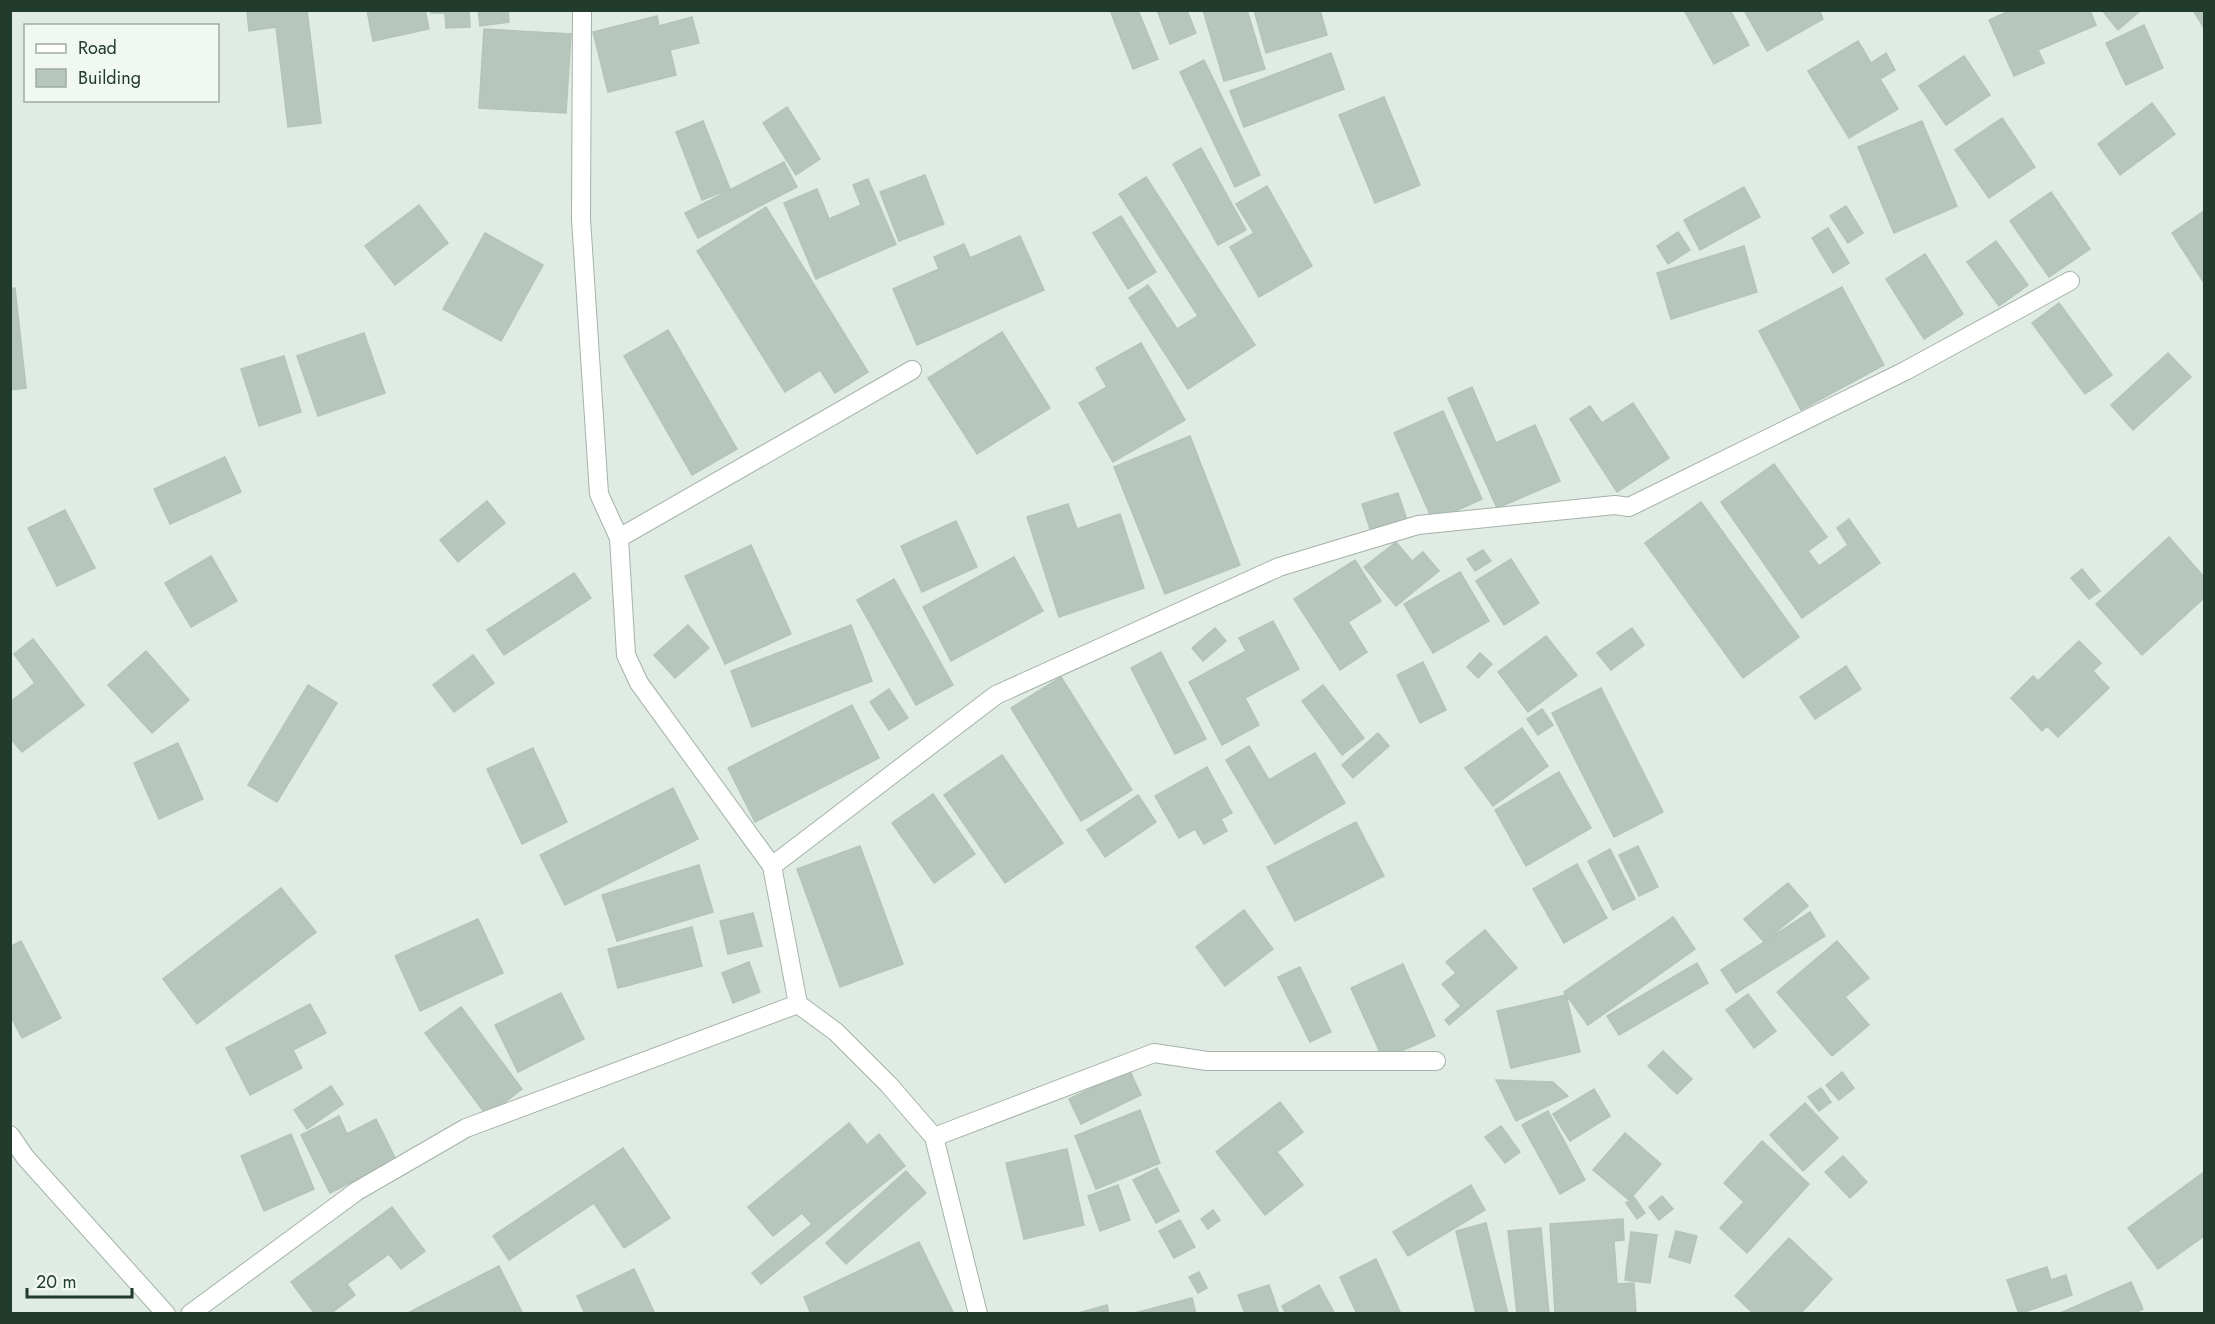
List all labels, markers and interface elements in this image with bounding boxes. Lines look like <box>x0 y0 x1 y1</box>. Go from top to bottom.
legend <box>24 24 219 102</box>
text: Road <box>78 35 117 61</box>
text: Building <box>78 65 141 91</box>
scale bar <box>27 1261 132 1299</box>
text: 20 m <box>36 1269 76 1295</box>

